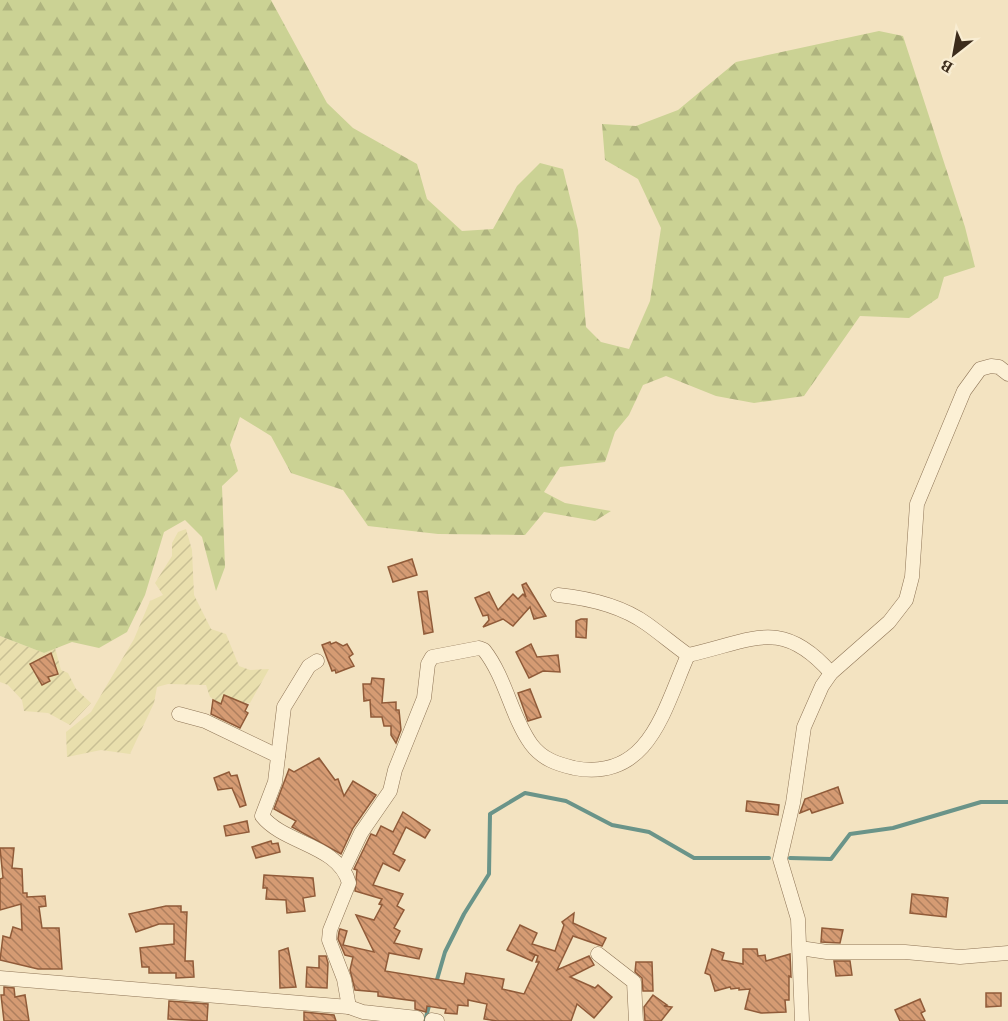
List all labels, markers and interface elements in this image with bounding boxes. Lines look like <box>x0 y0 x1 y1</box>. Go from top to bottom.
north arrow <box>924 24 984 84</box>
text: B <box>937 56 955 76</box>

